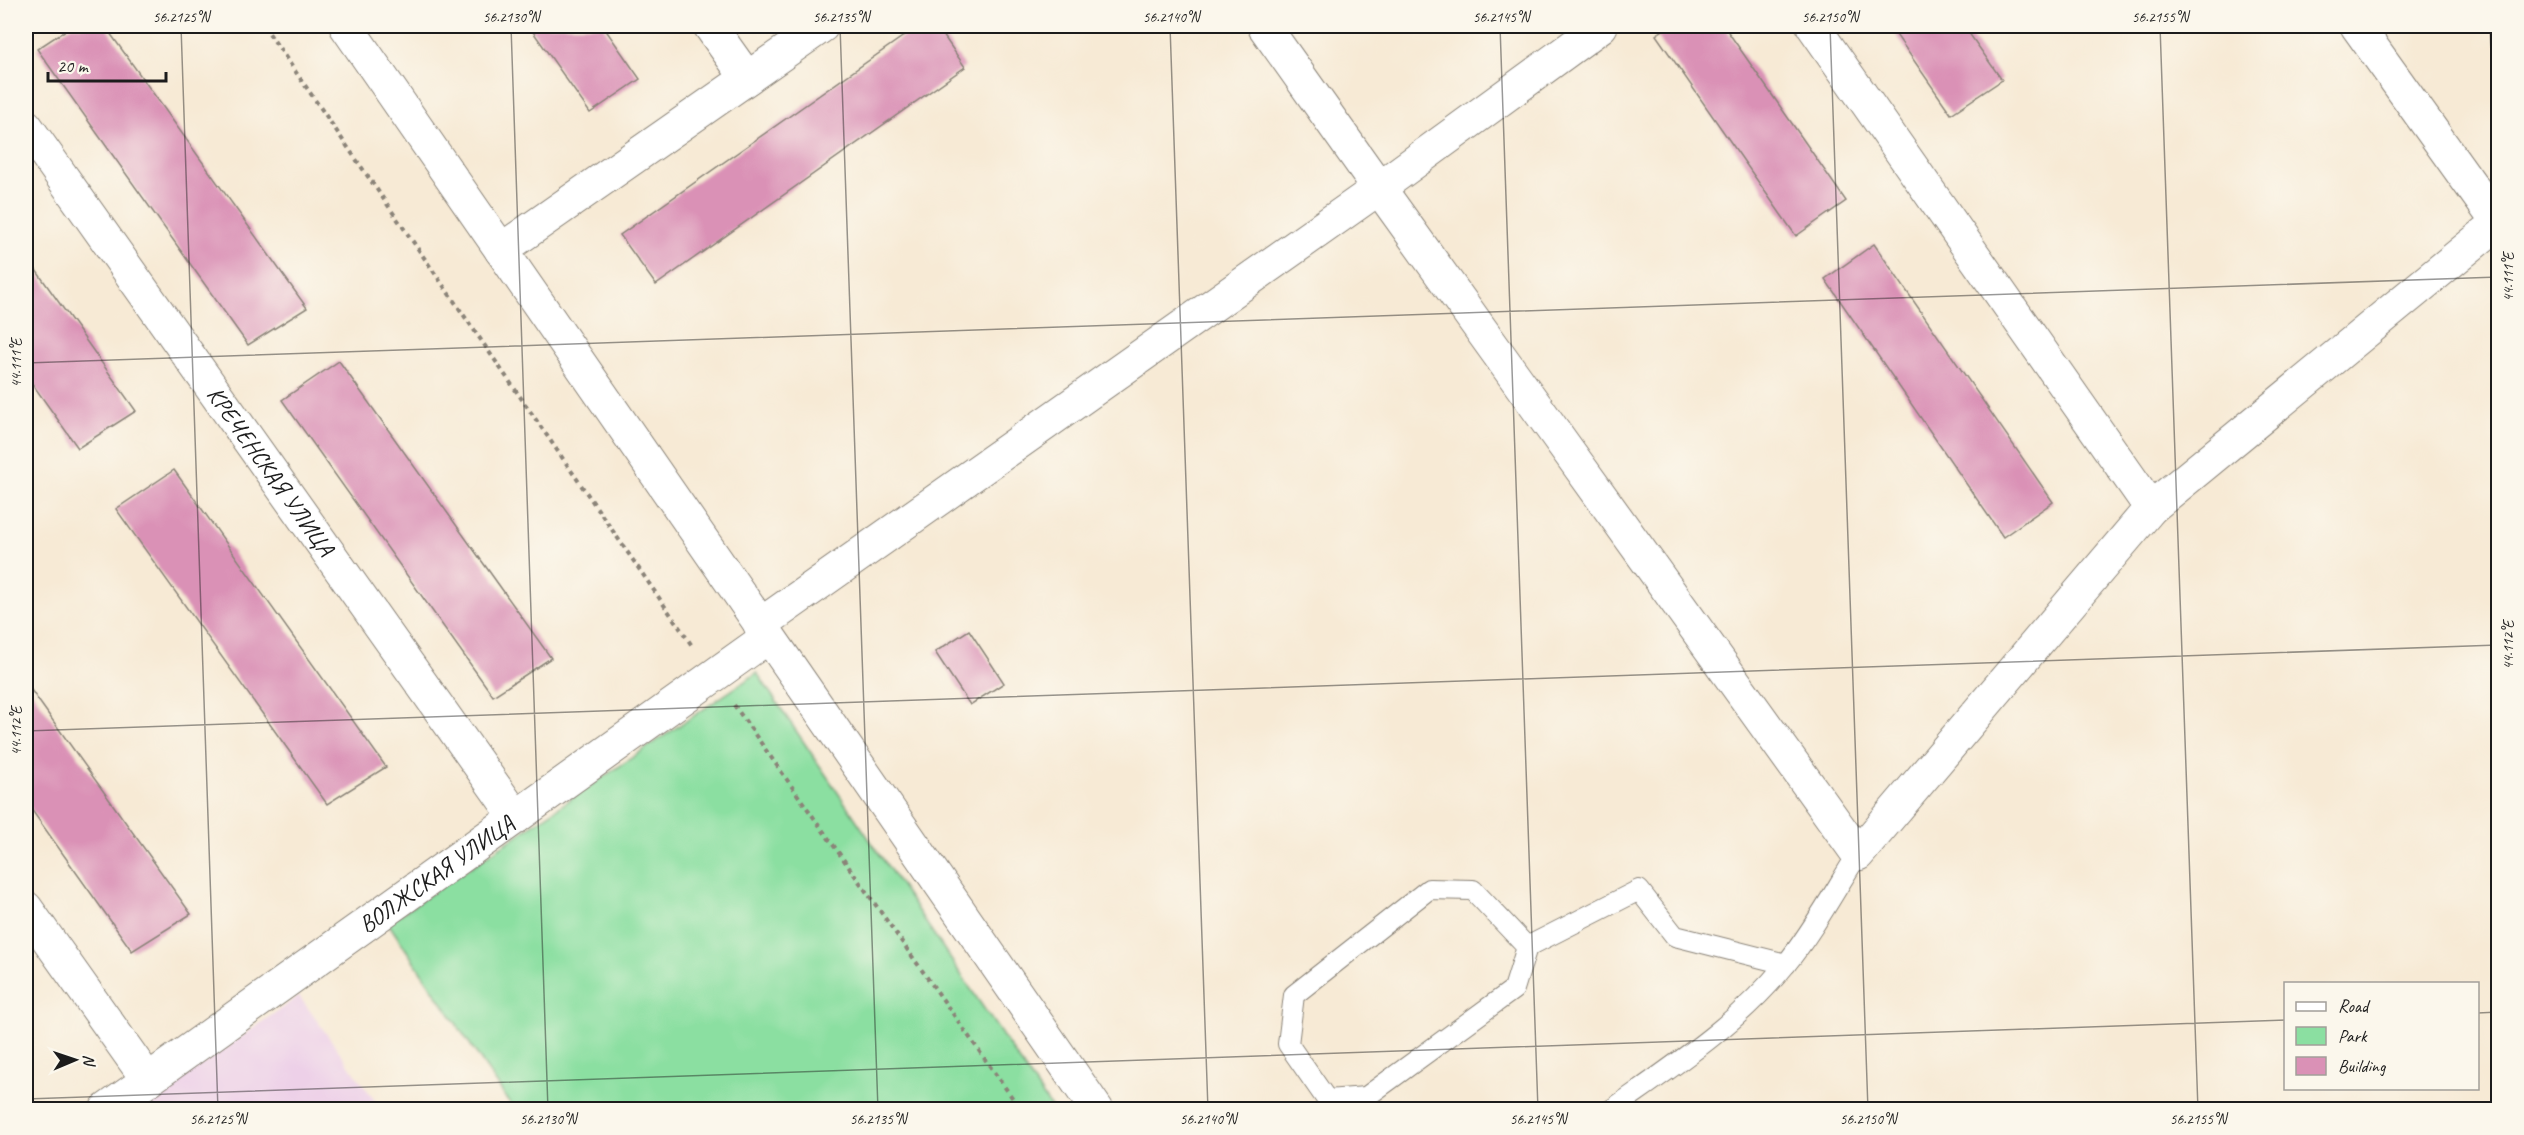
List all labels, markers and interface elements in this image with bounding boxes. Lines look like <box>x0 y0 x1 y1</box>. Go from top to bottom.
text: 56.2125°N <box>153 8 212 27</box>
text: 56.2130°N <box>483 8 542 27</box>
text: 56.2135°N <box>813 8 872 27</box>
text: 56.2140°N <box>1143 8 1202 27</box>
text: 56.2145°N <box>1473 8 1532 27</box>
text: 56.2150°N <box>1802 8 1861 27</box>
text: 56.2155°N <box>2132 8 2191 27</box>
scale bar <box>48 45 166 83</box>
text: 20 m <box>57 55 90 77</box>
text: 44.111°E <box>2499 250 2518 301</box>
text: 44.111°E <box>7 336 26 387</box>
street label: КРЕЧЕНСКАЯ УЛИЦА <box>200 381 341 562</box>
text: 44.112°E <box>2499 618 2518 669</box>
text: 44.112°E <box>7 704 26 755</box>
street label: ВОЛЖСКАЯ УЛИЦА <box>353 808 521 940</box>
legend <box>2284 982 2479 1090</box>
text: Road <box>2338 995 2371 1017</box>
text: Park <box>2338 1025 2368 1047</box>
north arrow <box>45 1030 105 1090</box>
text: N <box>79 1054 99 1068</box>
text: Building <box>2338 1055 2387 1077</box>
text: 56.2125°N <box>190 1110 249 1129</box>
text: 56.2130°N <box>520 1110 579 1129</box>
text: 56.2135°N <box>850 1110 909 1129</box>
text: 56.2140°N <box>1180 1110 1239 1129</box>
text: 56.2145°N <box>1510 1110 1569 1129</box>
text: 56.2150°N <box>1840 1110 1899 1129</box>
text: 56.2155°N <box>2170 1110 2229 1129</box>

